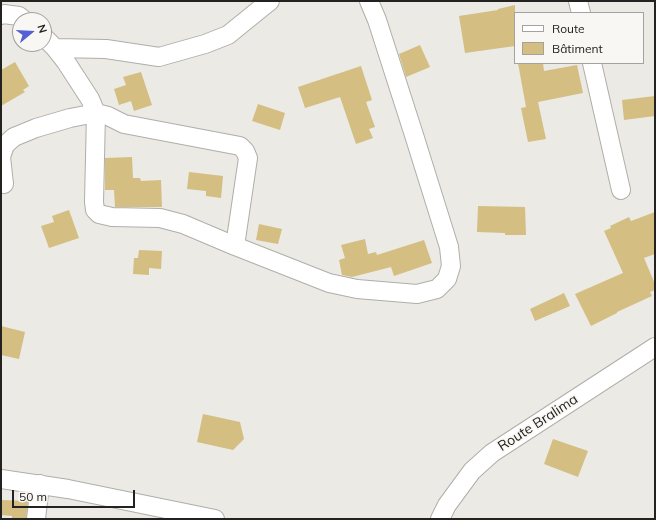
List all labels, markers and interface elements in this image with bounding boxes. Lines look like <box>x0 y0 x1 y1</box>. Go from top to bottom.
north arrow <box>12 12 52 52</box>
legend <box>514 12 644 64</box>
text: Route <box>552 21 585 36</box>
text: N <box>35 22 50 35</box>
text: Bâtiment <box>552 41 603 56</box>
street label: Route Bralima <box>495 391 581 455</box>
scale bar <box>14 482 137 508</box>
text: 50 m <box>19 489 47 504</box>

